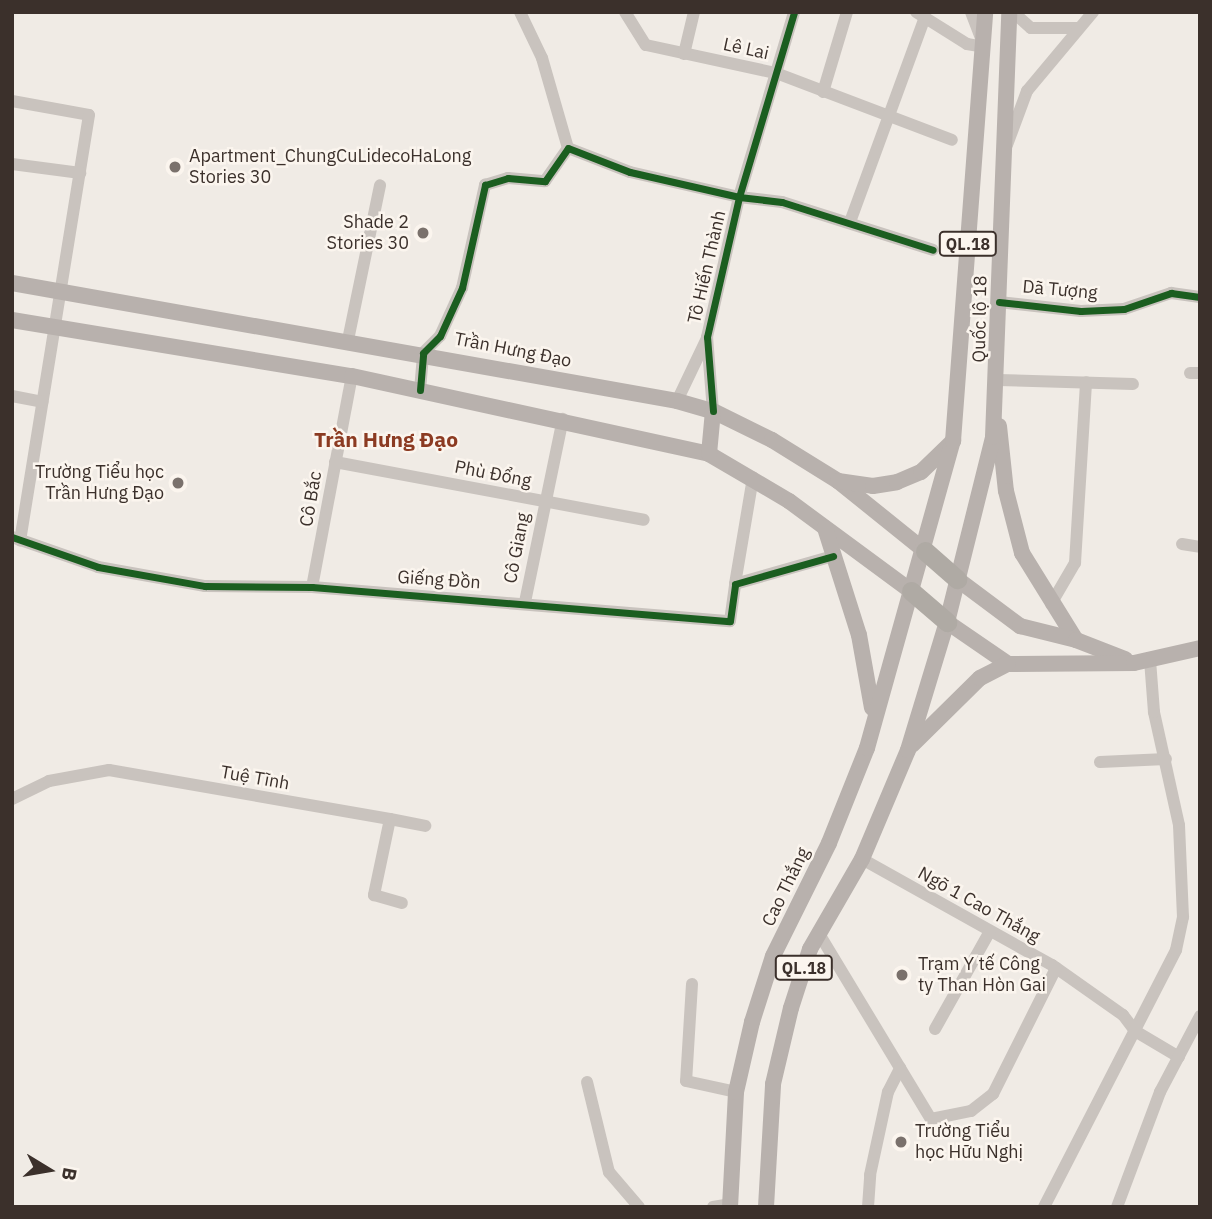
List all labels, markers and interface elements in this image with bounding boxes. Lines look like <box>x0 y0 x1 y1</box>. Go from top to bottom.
street label: Lê Lai <box>721 34 771 64</box>
place label: Apartment_ChungCuLidecoHaLong Stories 30 <box>189 146 471 188</box>
marker: Apartment_ChungCuLidecoHaLong Stories 30 <box>167 159 183 175</box>
street label: Tô Hiến Thành <box>683 208 731 326</box>
place label: Shade 2 Stories 30 <box>327 212 409 255</box>
marker: Shade 2 Stories 30 <box>415 225 431 241</box>
road number: QL.18 <box>938 232 998 256</box>
street label: Quốc lộ 18 <box>968 275 992 363</box>
street label: Dã Tượng <box>1022 276 1098 304</box>
street label: Trần Hưng Đạo <box>453 328 573 372</box>
district label: Trần Hưng Đạo <box>314 426 458 452</box>
street label: Phù Đổng <box>453 456 533 492</box>
place label: Trường Tiểu học Trần Hưng Đạo <box>35 462 164 504</box>
street label: Cô Bắc <box>296 470 326 528</box>
marker: Trường Tiểu học Trần Hưng Đạo <box>170 475 186 491</box>
street label: Cô Giang <box>500 511 534 585</box>
street label: Giếng Đồn <box>397 566 481 594</box>
street label: Tuệ Tĩnh <box>219 761 291 795</box>
street label: Cao Thắng <box>758 844 814 930</box>
street label: Ngõ 1 Cao Thắng <box>914 862 1044 948</box>
place label: Trạm Y tế Công ty Than Hòn Gai <box>918 954 1046 996</box>
road number: QL.18 <box>774 956 834 980</box>
marker: Trạm Y tế Công ty Than Hòn Gai <box>892 965 912 985</box>
place label: Trường Tiểu học Hữu Nghị <box>915 1121 1023 1164</box>
marker: Trường Tiểu học Hữu Nghị <box>893 1134 909 1150</box>
north arrow <box>14 1135 84 1205</box>
text: B <box>57 1165 83 1183</box>

